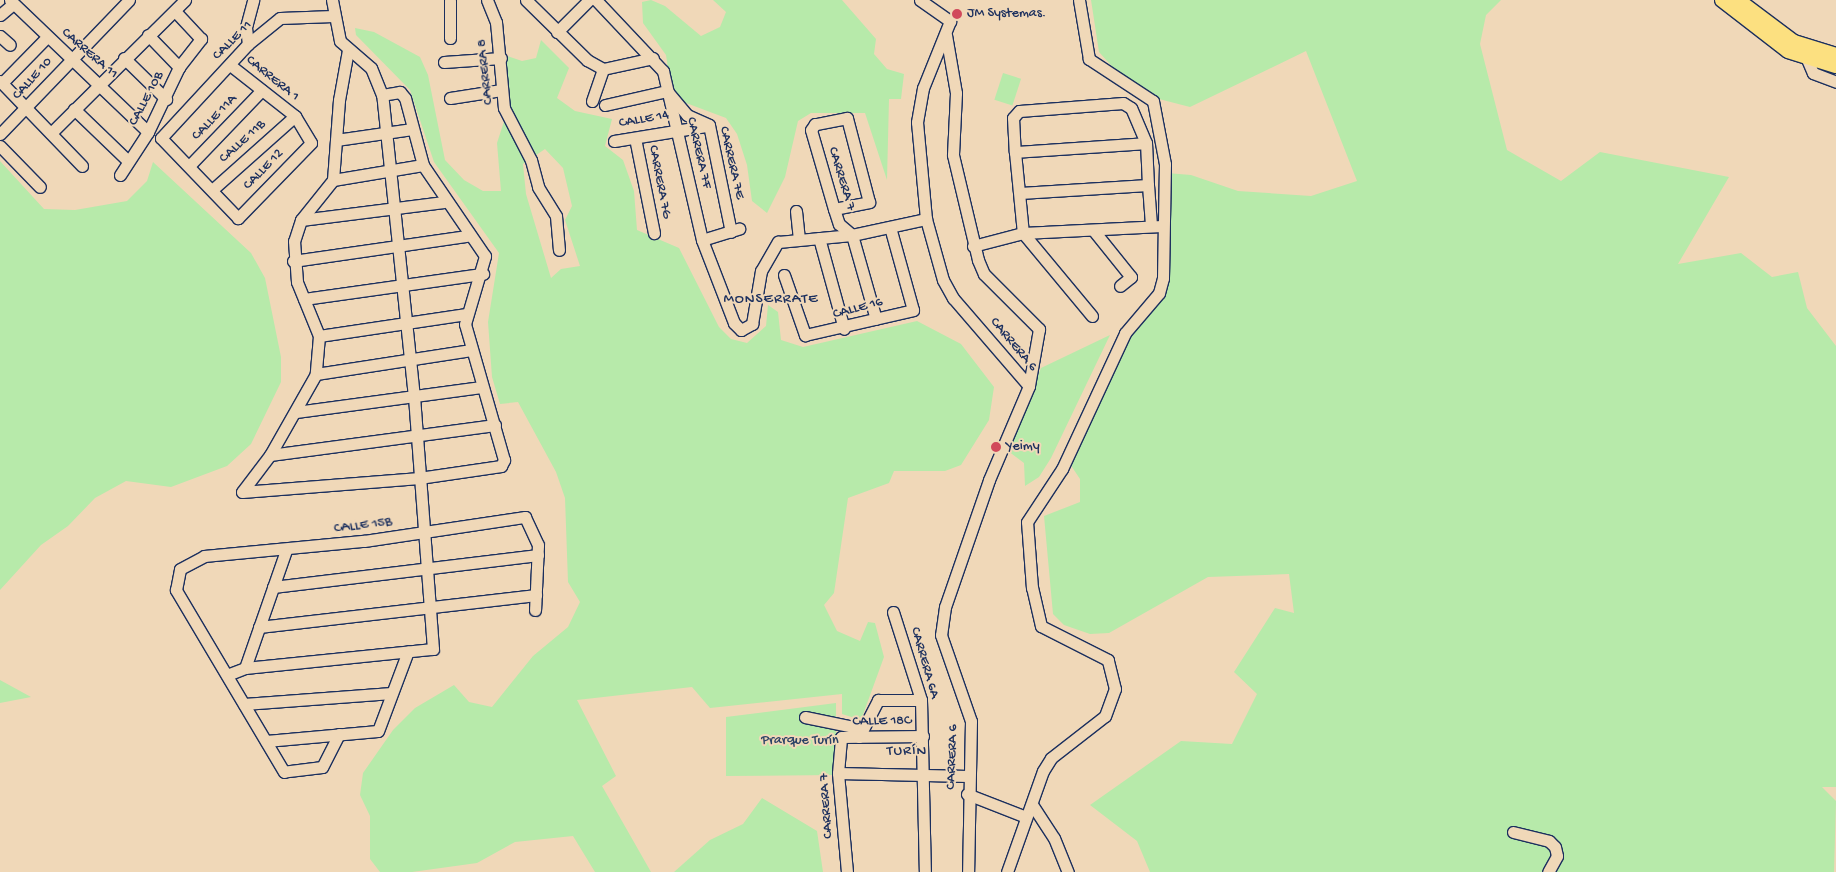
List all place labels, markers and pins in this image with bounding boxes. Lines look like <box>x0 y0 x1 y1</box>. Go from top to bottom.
place label: JM Systemas. <box>967 6 1046 22</box>
marker: JM Systemas. <box>951 8 963 20</box>
place label: Yeimy <box>1006 439 1040 455</box>
marker: Yeimy <box>990 441 1002 453</box>

